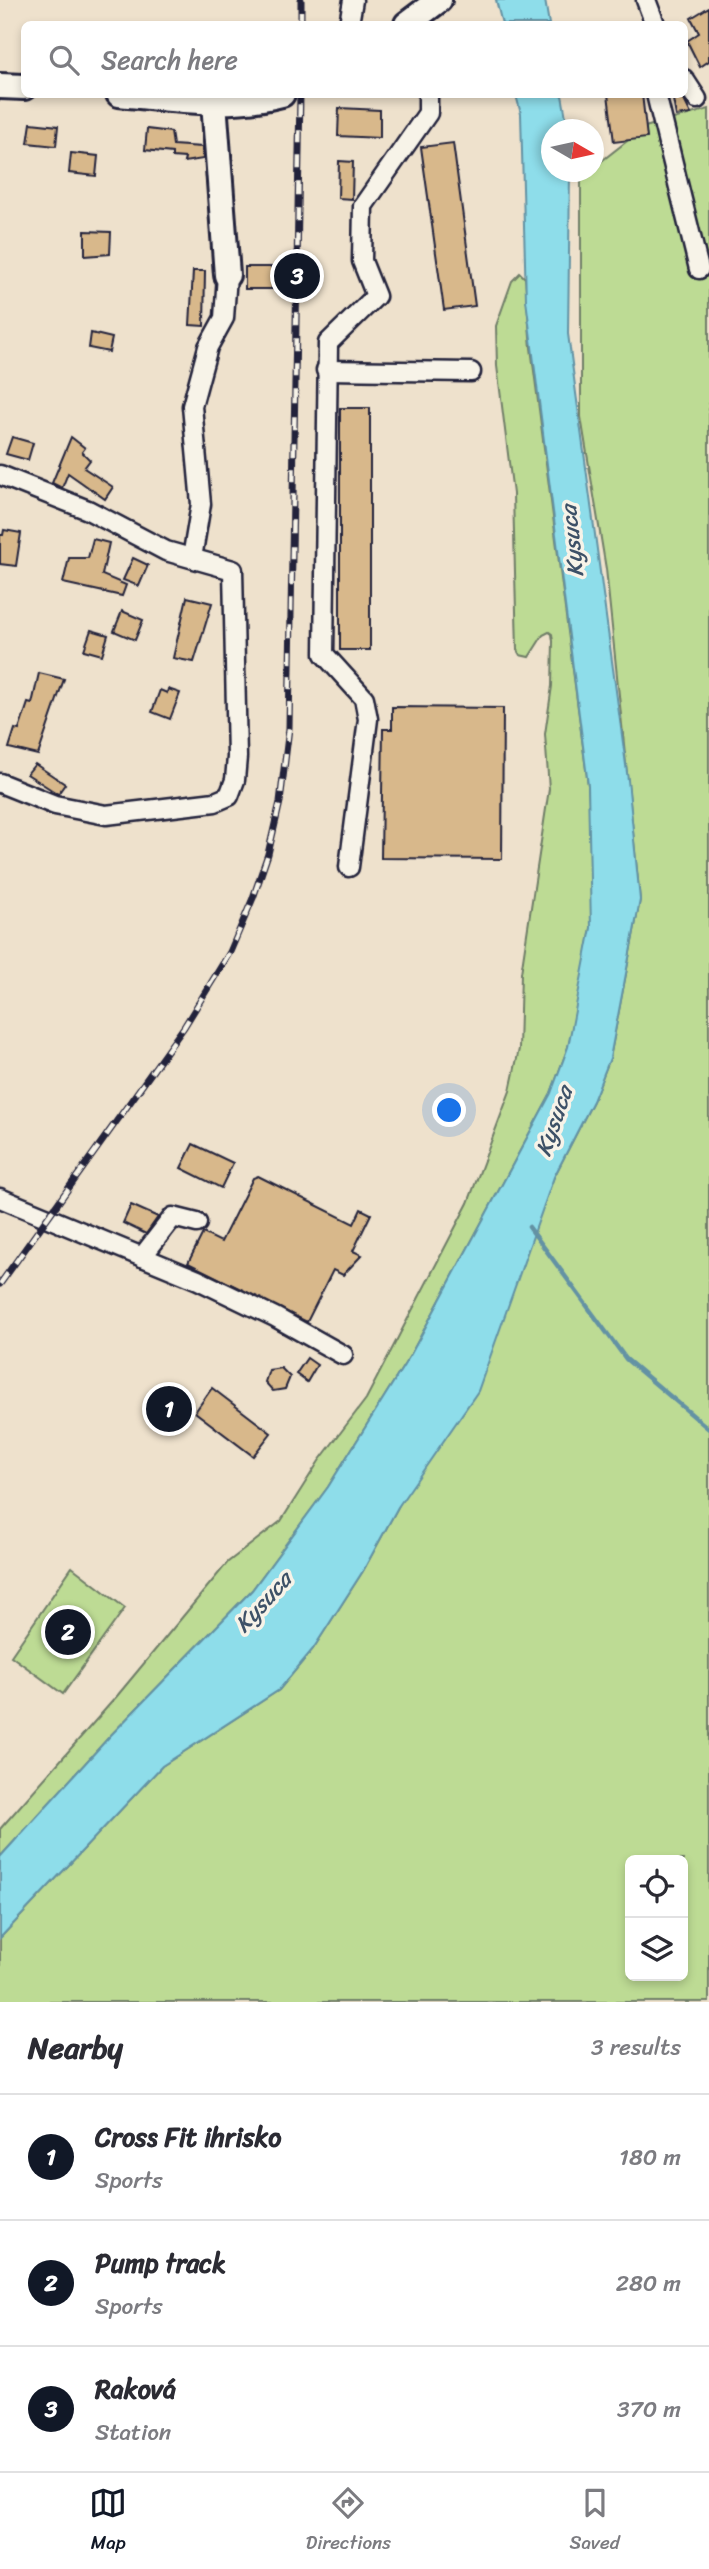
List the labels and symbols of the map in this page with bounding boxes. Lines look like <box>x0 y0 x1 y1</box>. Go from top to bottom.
north arrow <box>541 119 604 182</box>
pin: 3 <box>274 250 320 302</box>
water label: Kysuca <box>547 500 596 579</box>
water label: Kysuca <box>523 1077 586 1162</box>
your location <box>432 1093 466 1127</box>
pin: 1 <box>146 1383 192 1435</box>
water label: Kysuca <box>224 1559 305 1642</box>
pin: 2 <box>45 1606 91 1658</box>

